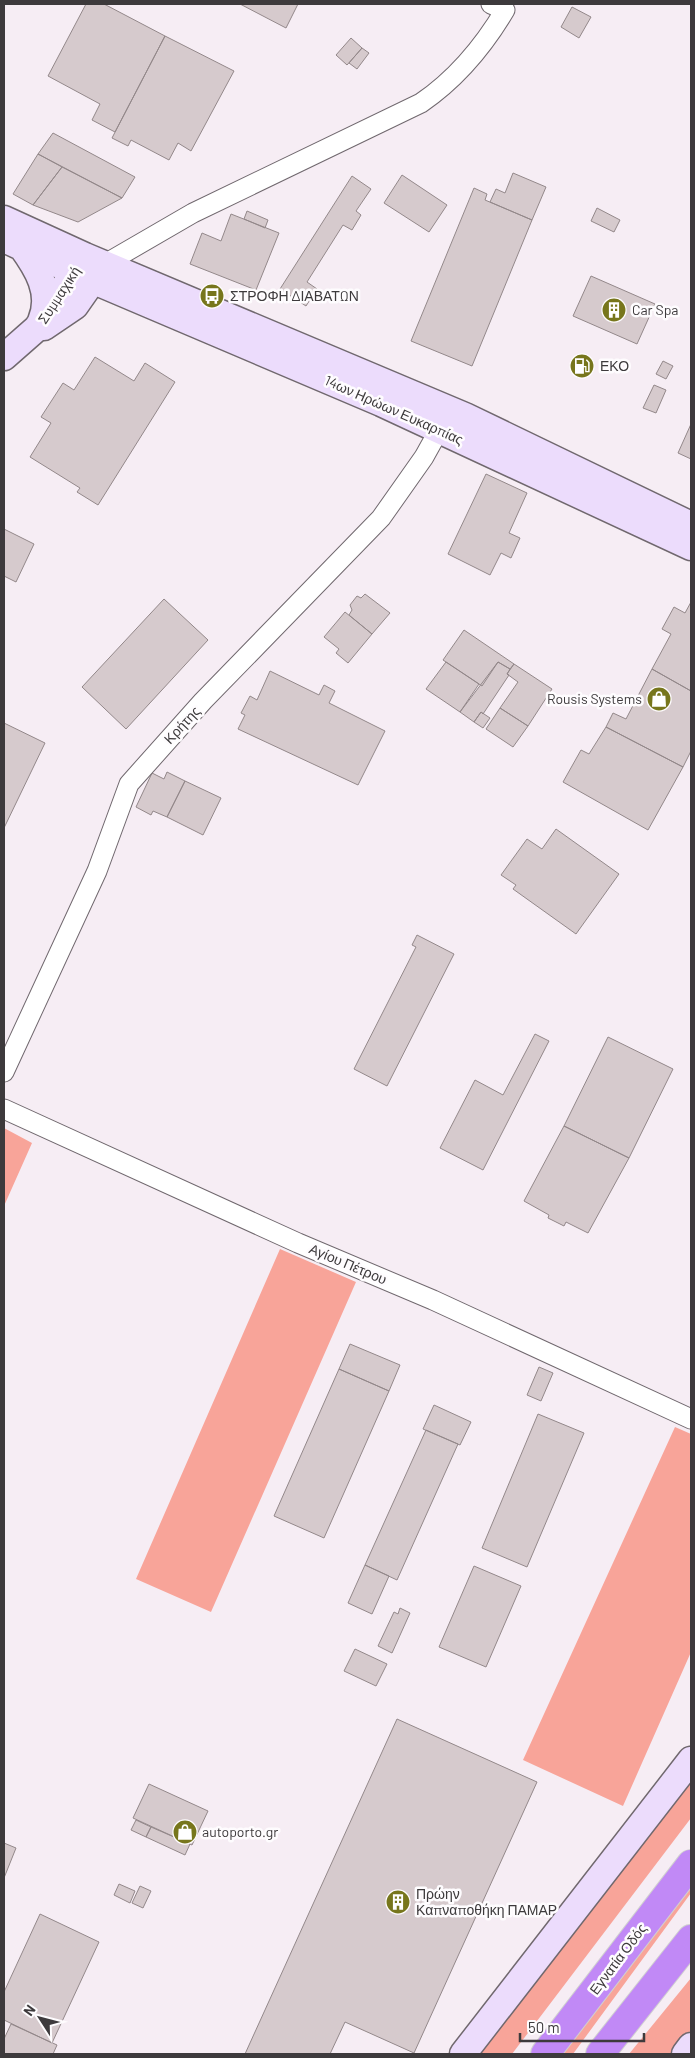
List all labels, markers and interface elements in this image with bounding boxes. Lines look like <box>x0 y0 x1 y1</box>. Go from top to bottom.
street label: Συμμαχική <box>34 263 83 327</box>
bus stop icon: ΣΤΡΟΦΗ ΔΙΑΒΑΤΩΝ <box>199 283 225 309</box>
place label: ΣΤΡΟΦΗ ΔΙΑΒΑΤΩΝ <box>230 287 359 304</box>
building icon: Car Spa <box>601 297 627 323</box>
place label: Car Spa <box>632 301 679 318</box>
fuel station icon: ΕΚΟ <box>569 353 595 379</box>
place label: ΕΚΟ <box>600 357 629 374</box>
street label: 14ων Ηρώων Ευκαρπίας <box>322 371 466 448</box>
shop icon: Rousis Systems <box>646 686 672 712</box>
place label: Rousis Systems <box>547 690 642 707</box>
street label: Κρήτης <box>160 702 203 747</box>
street label: Αγίου Πέτρου <box>307 1240 390 1288</box>
shop icon: autoporto.gr <box>172 1819 198 1845</box>
place label: autoporto.gr <box>202 1823 278 1840</box>
place label: Πρώην Καπναποθήκη ΠΑΜΑΡ <box>416 1885 557 1918</box>
building icon: Πρώην Καπναποθήκη ΠΑΜΑΡ <box>385 1889 411 1915</box>
street label: Εγνατία Οδός <box>585 1920 650 1997</box>
north arrow <box>15 1993 65 2043</box>
text: N <box>19 2001 39 2019</box>
scale bar <box>520 2010 644 2042</box>
text: 50 m <box>528 2018 560 2036</box>

